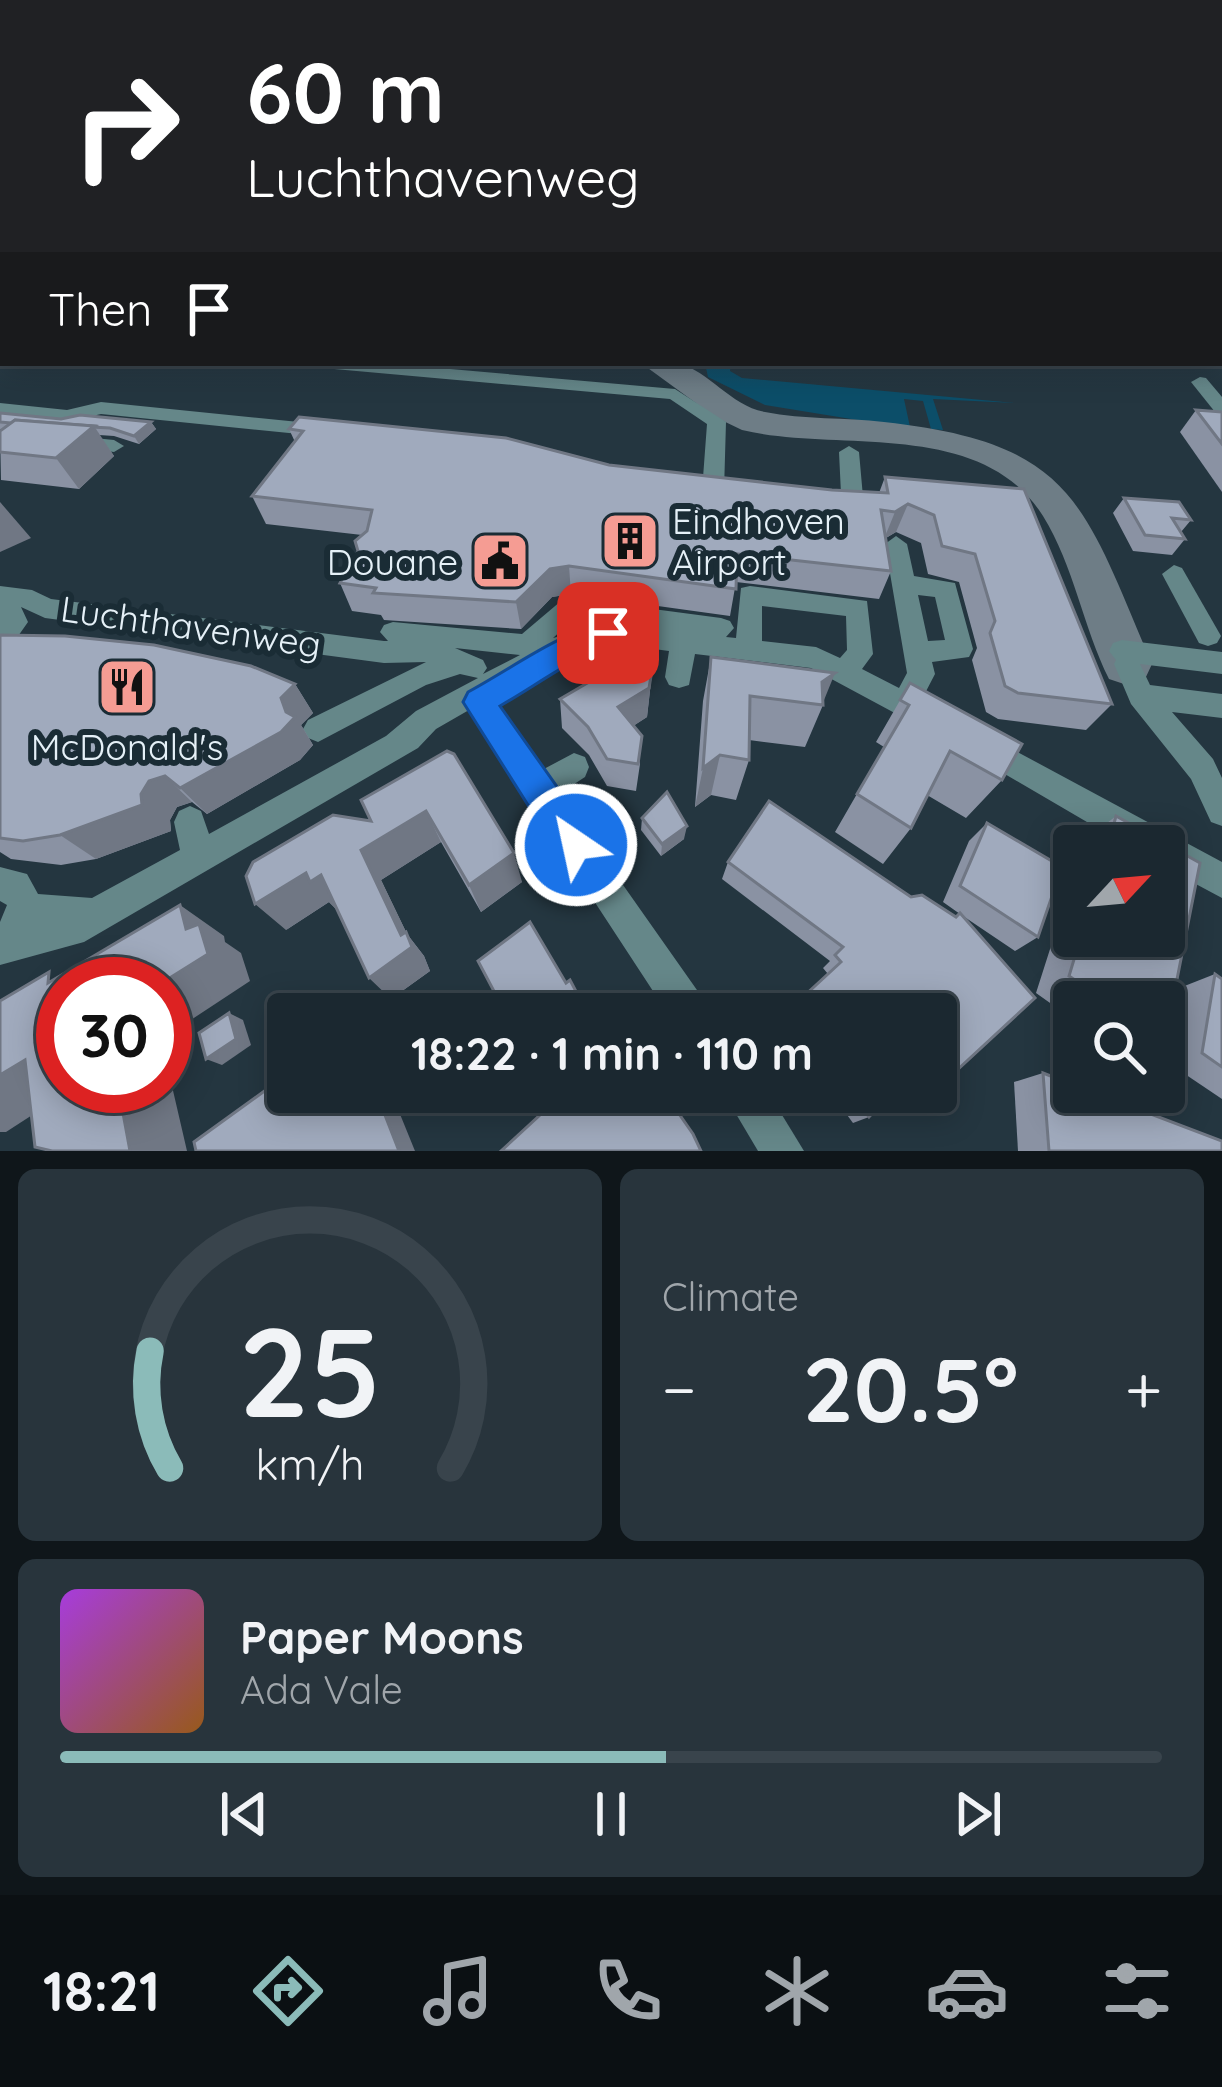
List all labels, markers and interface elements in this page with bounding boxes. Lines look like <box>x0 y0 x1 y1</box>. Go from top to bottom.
text: 60 m <box>246 39 445 144</box>
icon: right <box>48 48 204 204</box>
text: Luchthavenweg <box>246 143 640 211</box>
icon: arrive <box>176 276 242 342</box>
text: Then <box>48 281 152 337</box>
place label: Eindhoven Airport <box>672 498 845 584</box>
building icon: Eindhoven Airport <box>599 510 661 572</box>
public building icon: Douane <box>469 530 531 592</box>
place label: Douane <box>327 539 458 584</box>
pin <box>557 582 659 684</box>
street label: Luchthavenweg <box>58 585 324 667</box>
icon: arrive <box>575 600 641 666</box>
restaurant icon: McDonald's <box>96 656 158 718</box>
place label: McDonald's <box>31 724 223 769</box>
position arrow <box>513 782 639 908</box>
north arrow <box>1053 825 1185 957</box>
map controls <box>1053 825 1185 1113</box>
speed limit sign: 30 <box>36 957 192 1113</box>
button: search <box>1053 981 1185 1113</box>
text: 18:22 · 1 min · 110 m <box>411 1025 813 1081</box>
text: Climate <box>662 1272 799 1321</box>
text: 25 <box>239 1292 381 1448</box>
text: 20.5° <box>803 1332 1019 1445</box>
text: − <box>662 1347 696 1430</box>
text: + <box>1125 1347 1162 1430</box>
text: km/h <box>256 1437 364 1491</box>
text: Paper Moons <box>240 1609 524 1665</box>
text: Ada Vale <box>240 1665 403 1714</box>
icon: previous <box>211 1781 277 1847</box>
icon: pause <box>578 1781 644 1847</box>
icon: next <box>945 1781 1011 1847</box>
icon: directions <box>246 1949 330 2033</box>
icon: music <box>416 1949 500 2033</box>
icon: phone <box>586 1949 670 2033</box>
icon: climate <box>755 1949 839 2033</box>
icon: car <box>925 1949 1009 2033</box>
icon: filters <box>1095 1949 1179 2033</box>
text: 18:21 <box>43 1957 160 2025</box>

